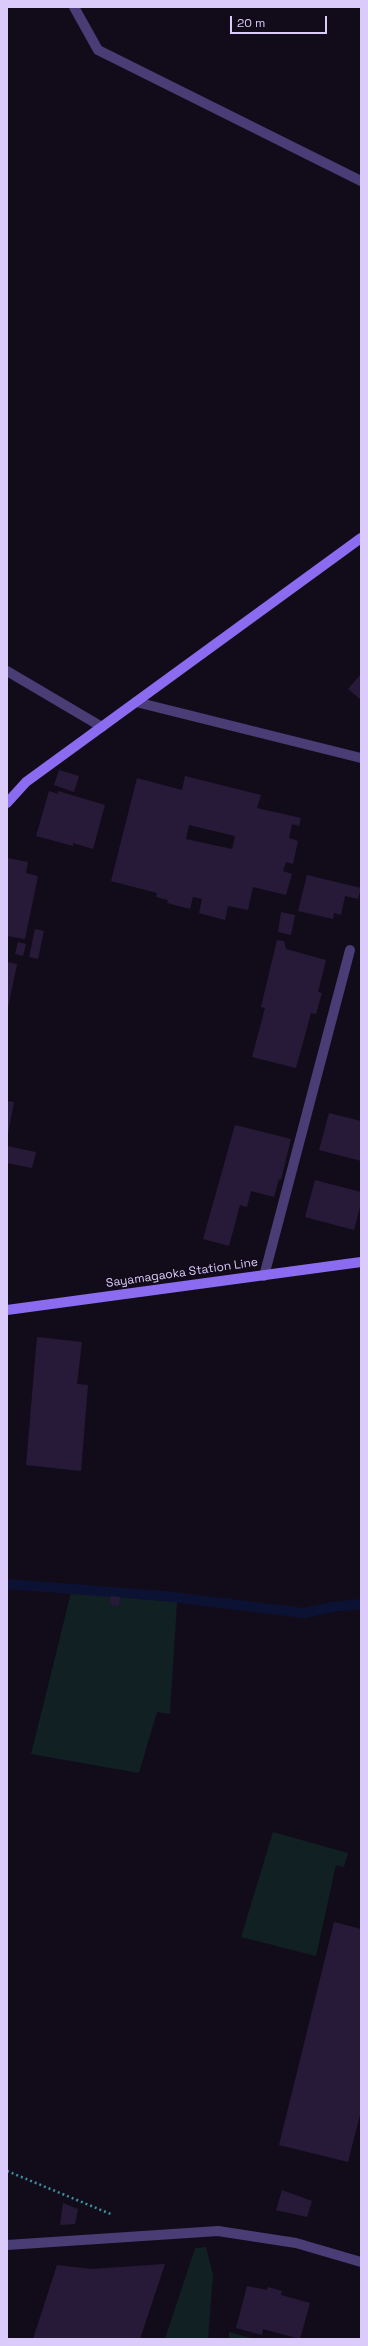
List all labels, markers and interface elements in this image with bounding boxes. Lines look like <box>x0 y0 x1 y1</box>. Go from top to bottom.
scale bar <box>232 8 329 34</box>
text: 20 m <box>237 15 265 31</box>
street label: Sayamagaoka Station Line <box>105 1255 259 1291</box>

